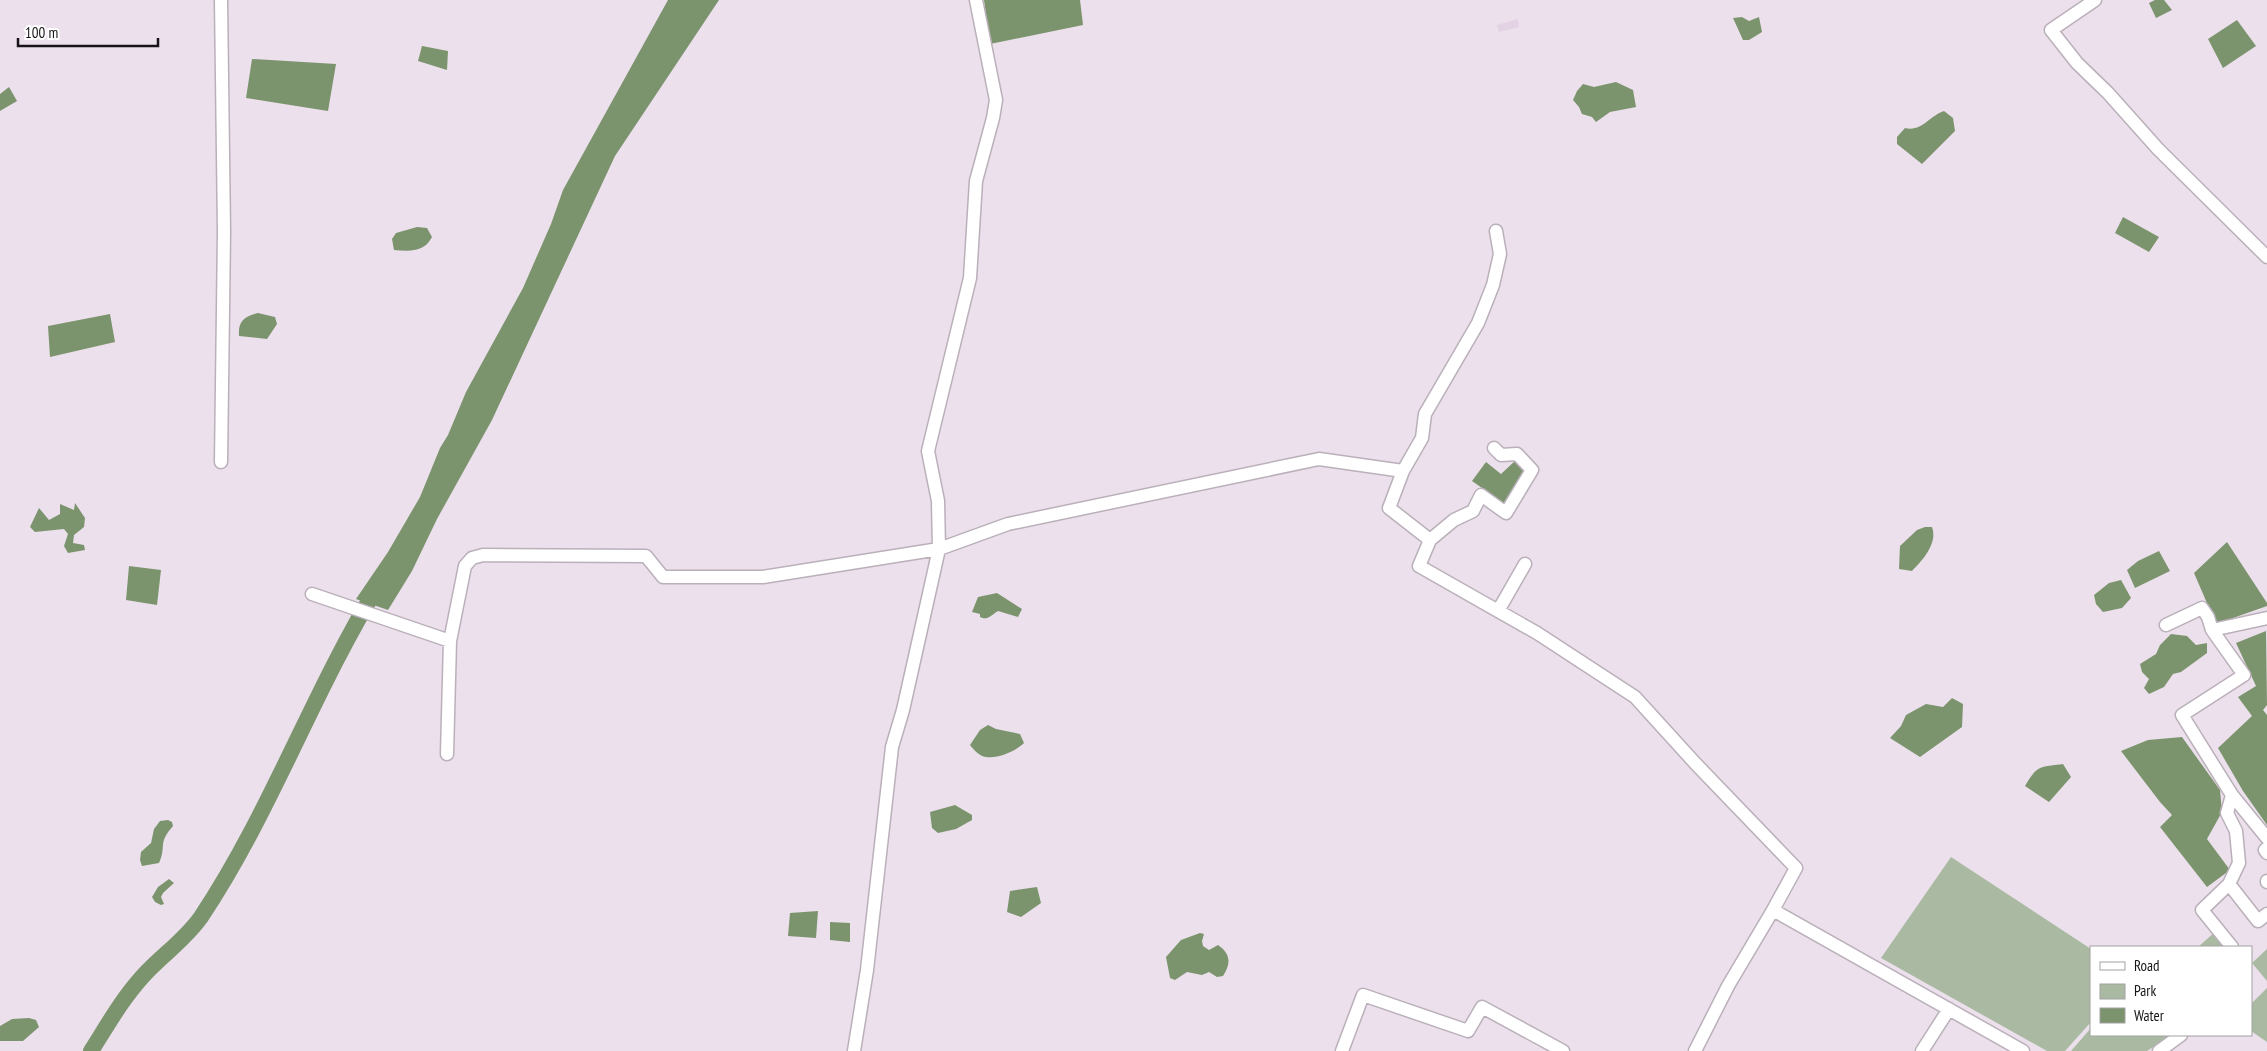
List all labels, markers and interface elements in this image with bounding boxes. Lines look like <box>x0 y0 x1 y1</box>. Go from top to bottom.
scale bar <box>18 15 158 47</box>
text: 100 m <box>25 23 58 42</box>
legend <box>2090 946 2252 1036</box>
text: Road <box>2134 956 2160 975</box>
text: Park <box>2134 981 2156 1000</box>
text: Water <box>2134 1006 2165 1025</box>

